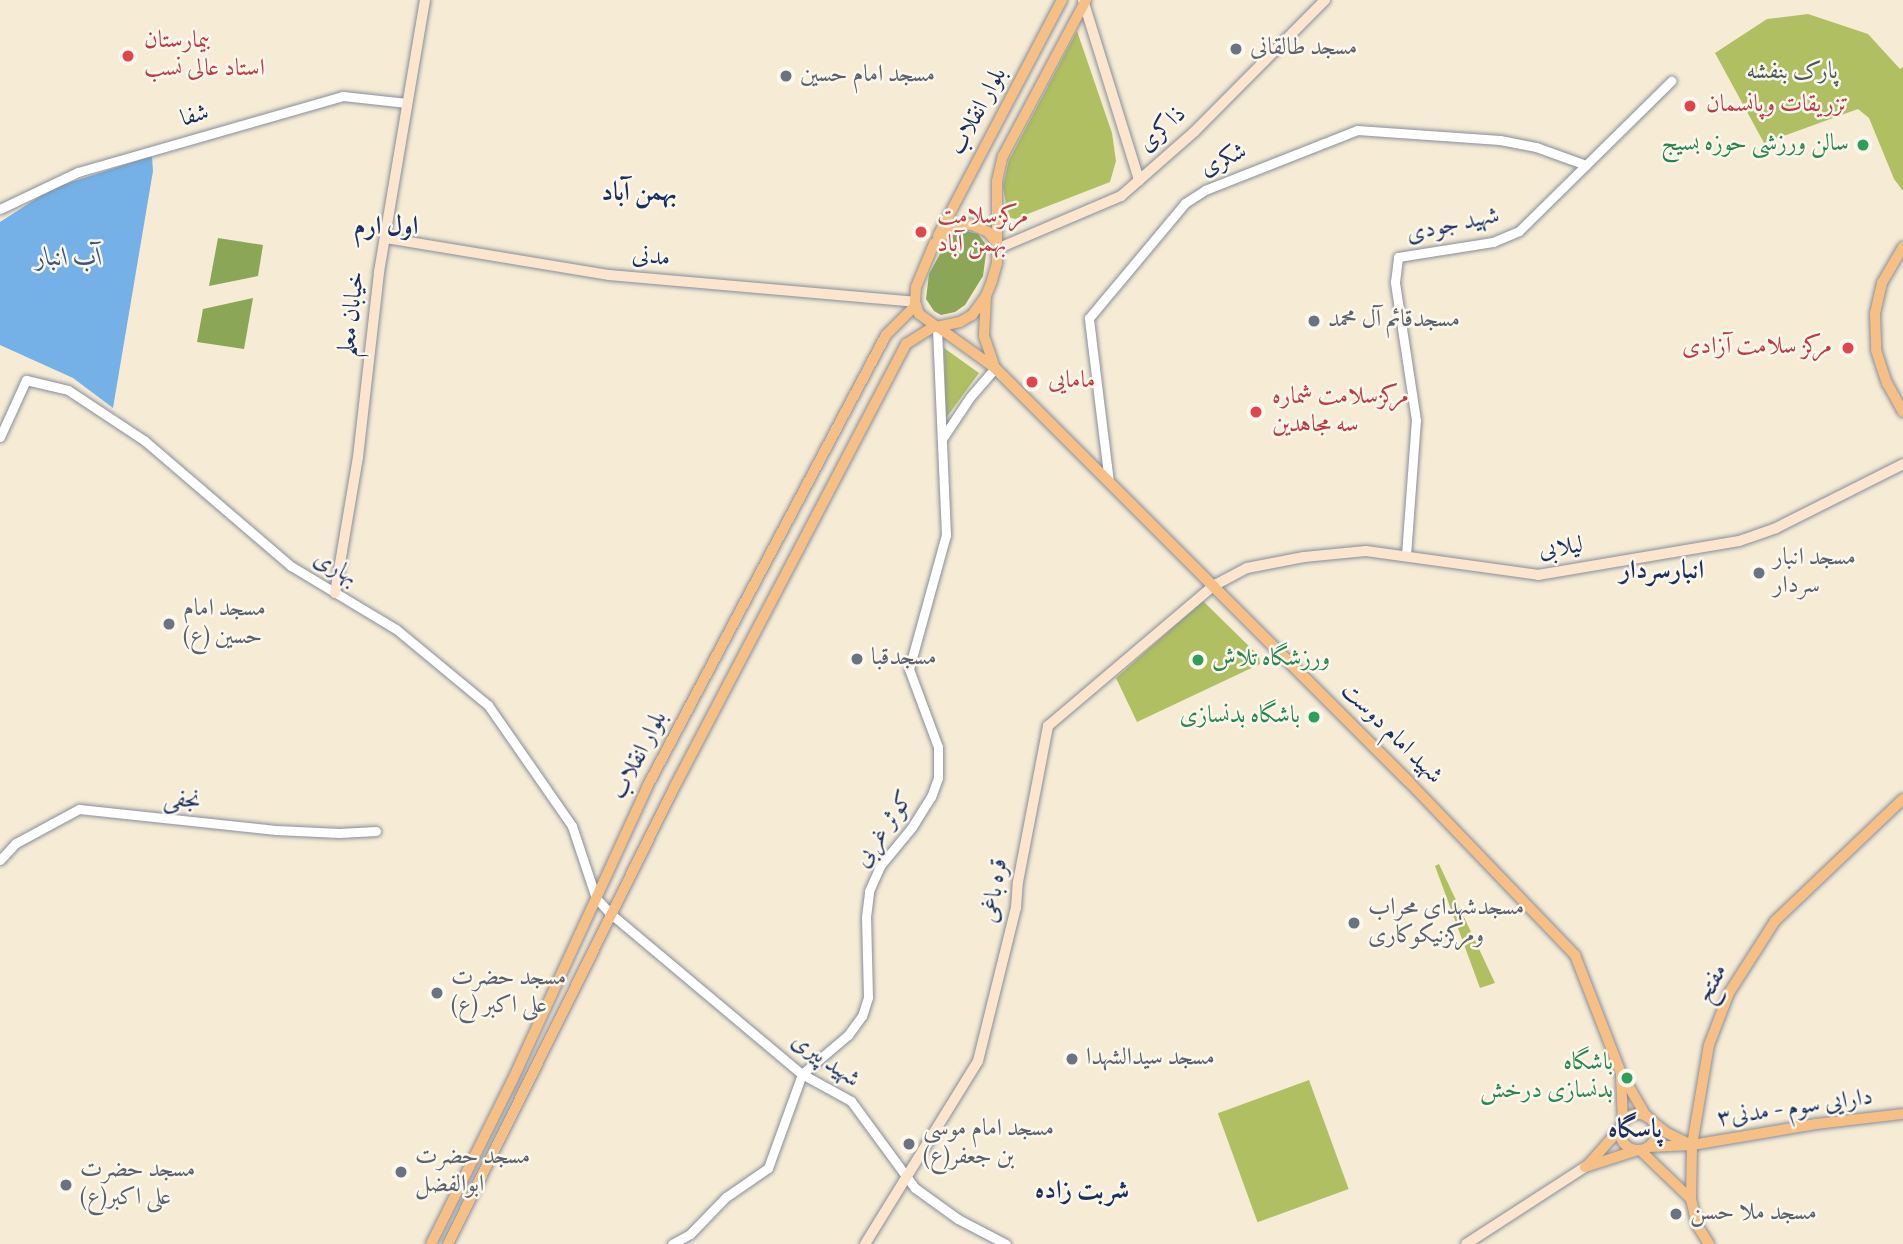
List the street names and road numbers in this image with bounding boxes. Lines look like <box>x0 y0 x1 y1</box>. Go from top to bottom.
street label: بلوار انقلاب <box>944 63 1014 161</box>
street label: شفا <box>177 99 213 135</box>
street label: ذاکری <box>1133 101 1193 159</box>
street label: شکری <box>1196 138 1252 184</box>
street label: شهید جودی <box>1404 202 1502 250</box>
street label: مدنی <box>630 242 672 274</box>
street label: خیابان معلم <box>334 270 372 358</box>
street label: لیلابی <box>1537 532 1585 566</box>
street label: بهاری <box>308 545 362 593</box>
street label: شهید امام دوست <box>1334 677 1448 791</box>
street label: بلوار انقلاب <box>605 707 675 805</box>
street label: نجفی <box>162 785 202 817</box>
street label: کوثر غربی <box>849 786 921 874</box>
street label: قره باغی <box>977 857 1015 925</box>
street label: مفتح <box>1691 960 1735 1008</box>
street label: شهید پیری <box>785 1027 865 1095</box>
street label: دارایی سوم - مدنی۳ <box>1715 1084 1875 1134</box>

